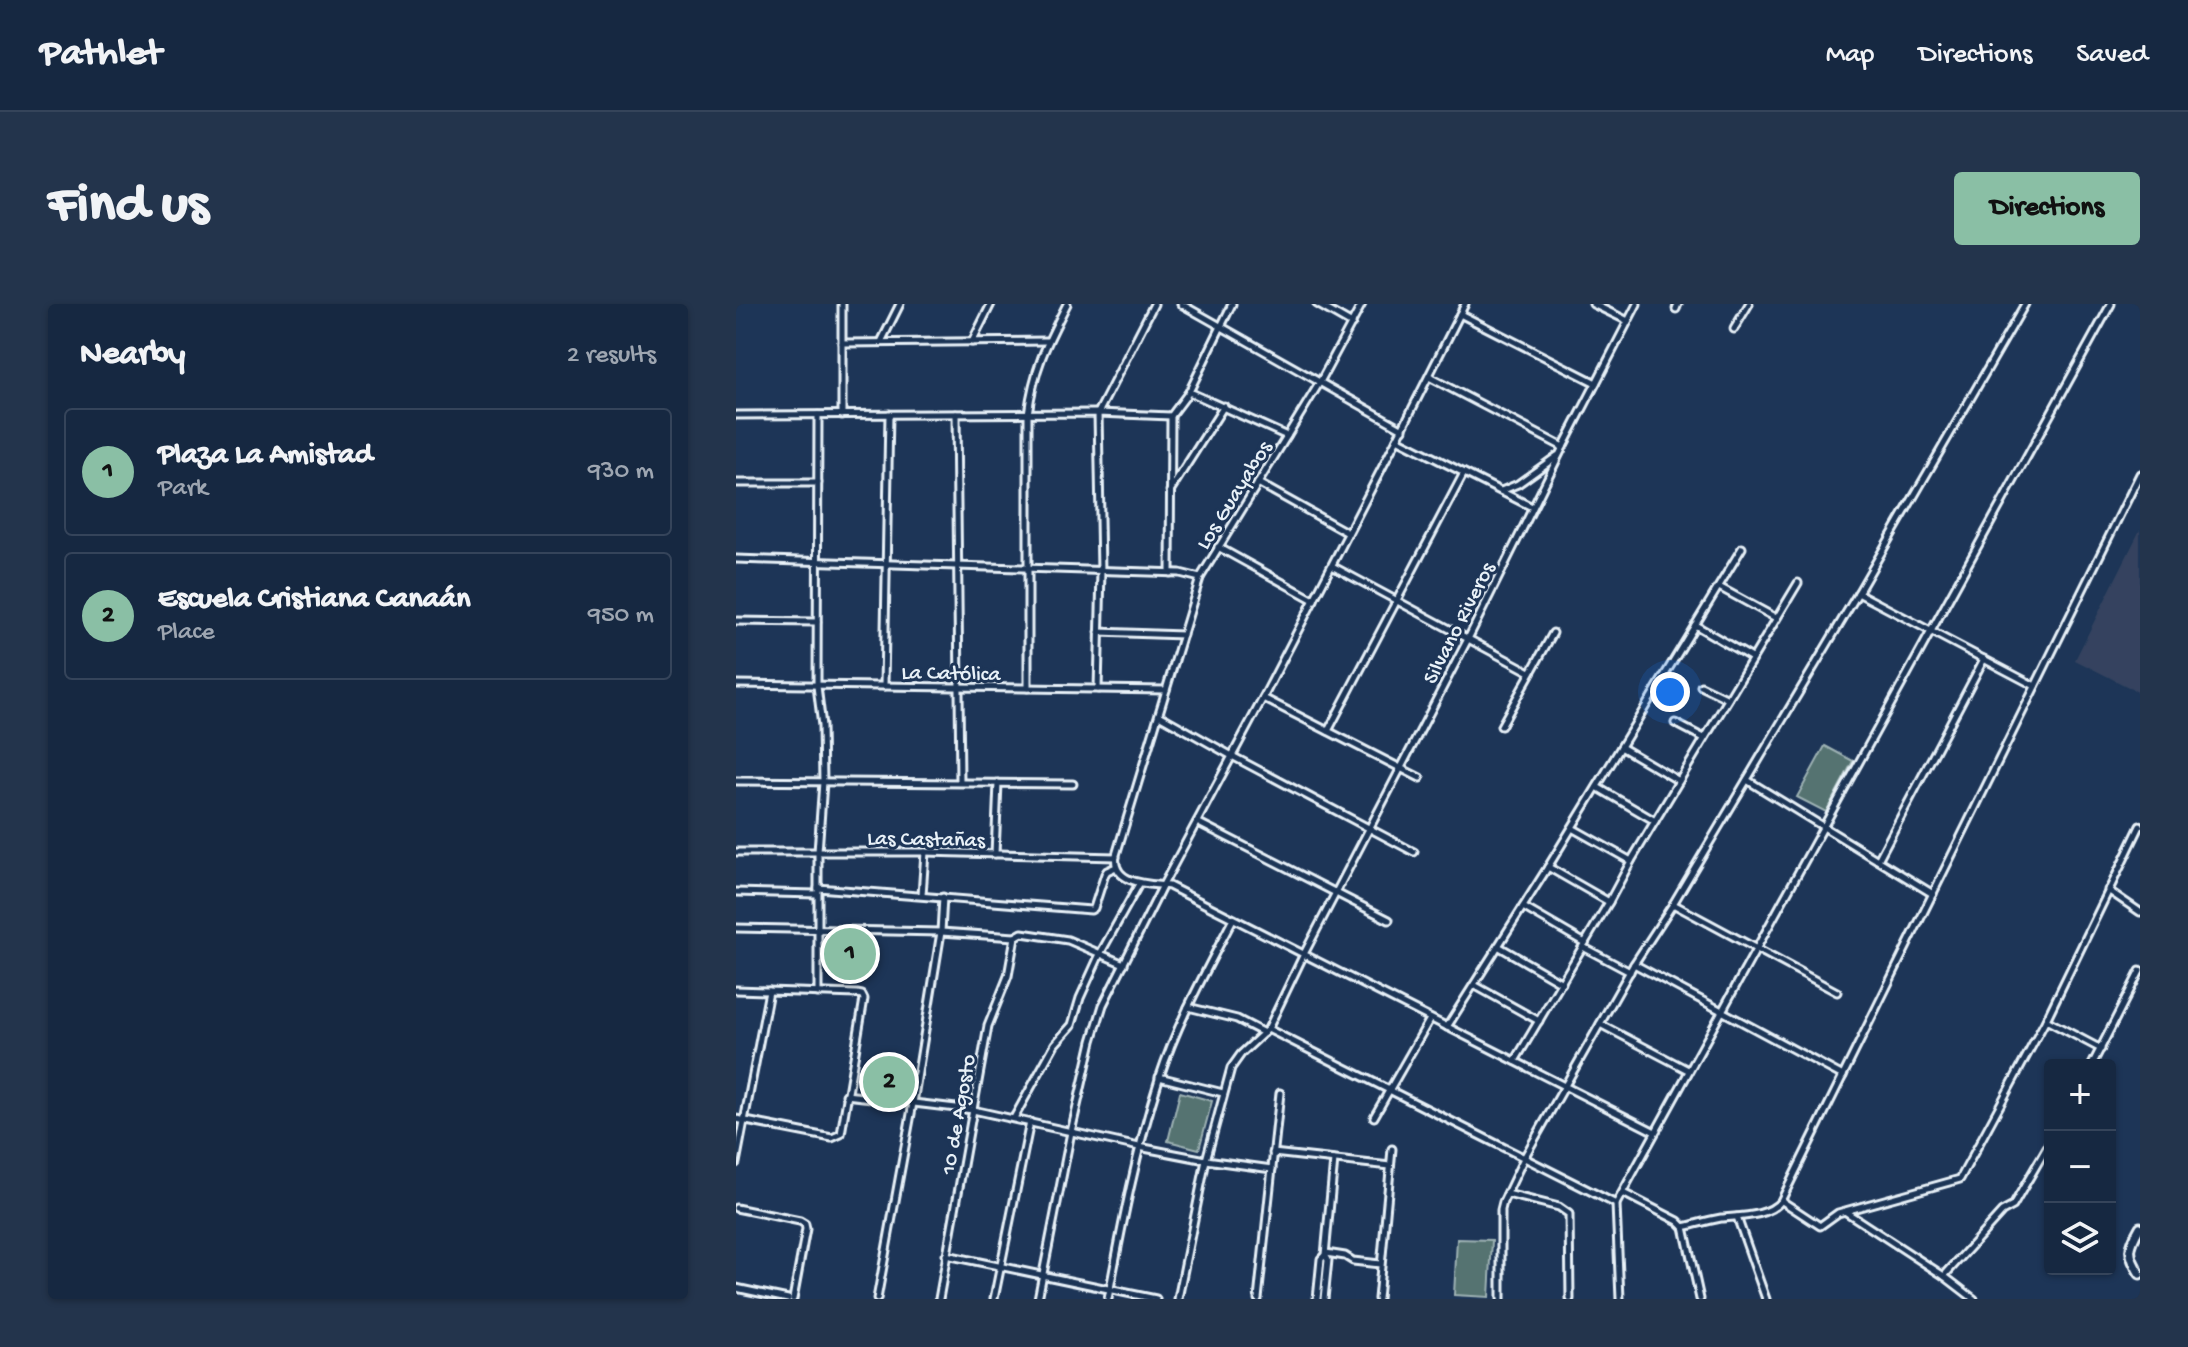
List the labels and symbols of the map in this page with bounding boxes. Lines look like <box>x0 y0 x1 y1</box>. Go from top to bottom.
street label: Los Guayabos <box>1192 436 1280 555</box>
street label: Silvano Riveros <box>1419 558 1503 689</box>
street label: La Católica <box>901 661 1002 689</box>
your location <box>1650 672 1690 712</box>
street label: Las Castañas <box>867 827 986 855</box>
pin: 1 <box>824 924 876 984</box>
pin: 2 <box>863 1052 915 1112</box>
street label: 10 de Agosto <box>936 1053 983 1178</box>

